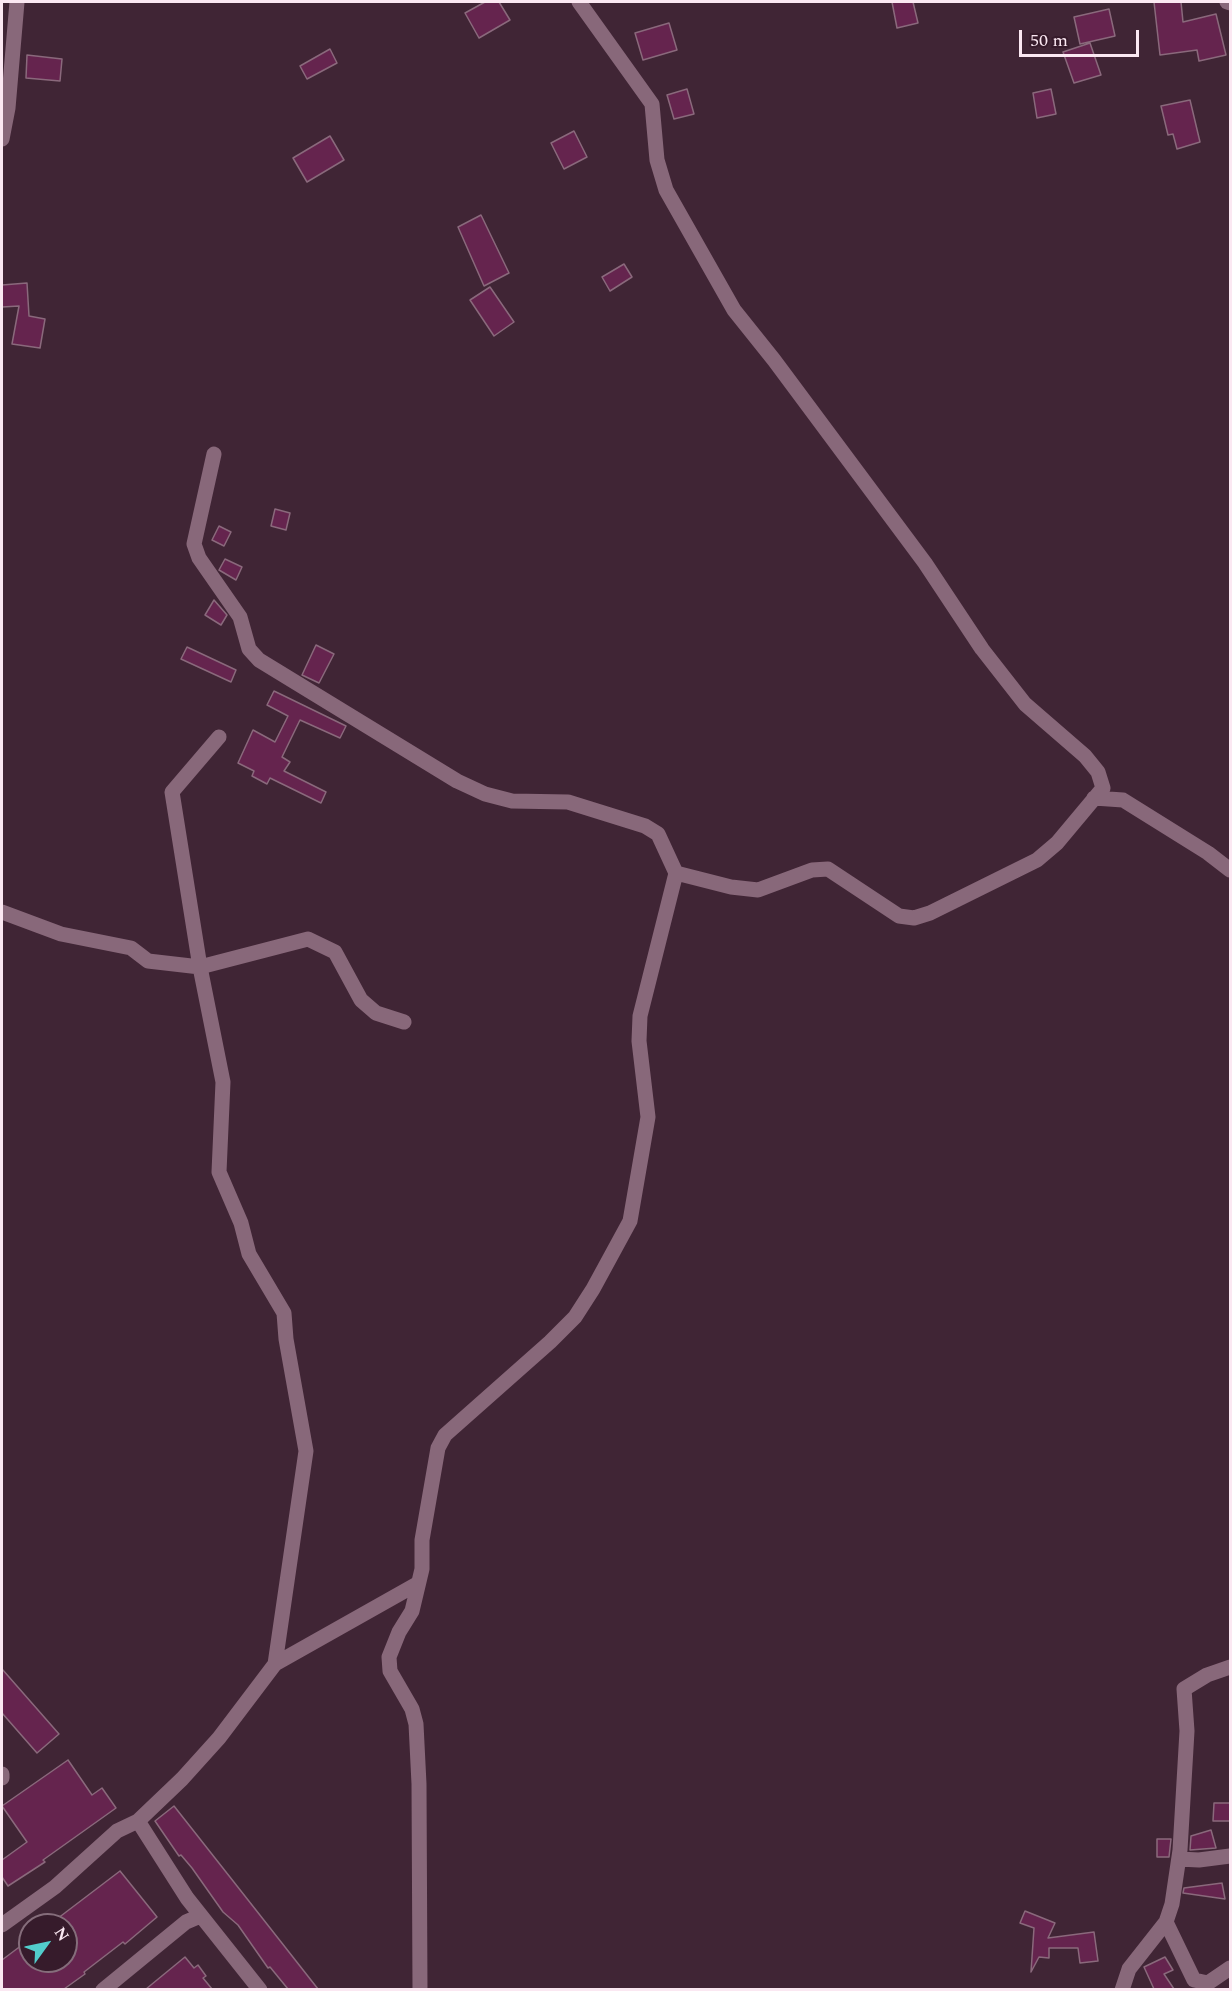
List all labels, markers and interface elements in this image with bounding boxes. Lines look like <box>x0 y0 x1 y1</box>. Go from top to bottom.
scale bar <box>1022 18 1142 56</box>
text: 50 m <box>1030 27 1068 54</box>
north arrow <box>18 1913 78 1973</box>
text: N <box>48 1922 75 1946</box>

